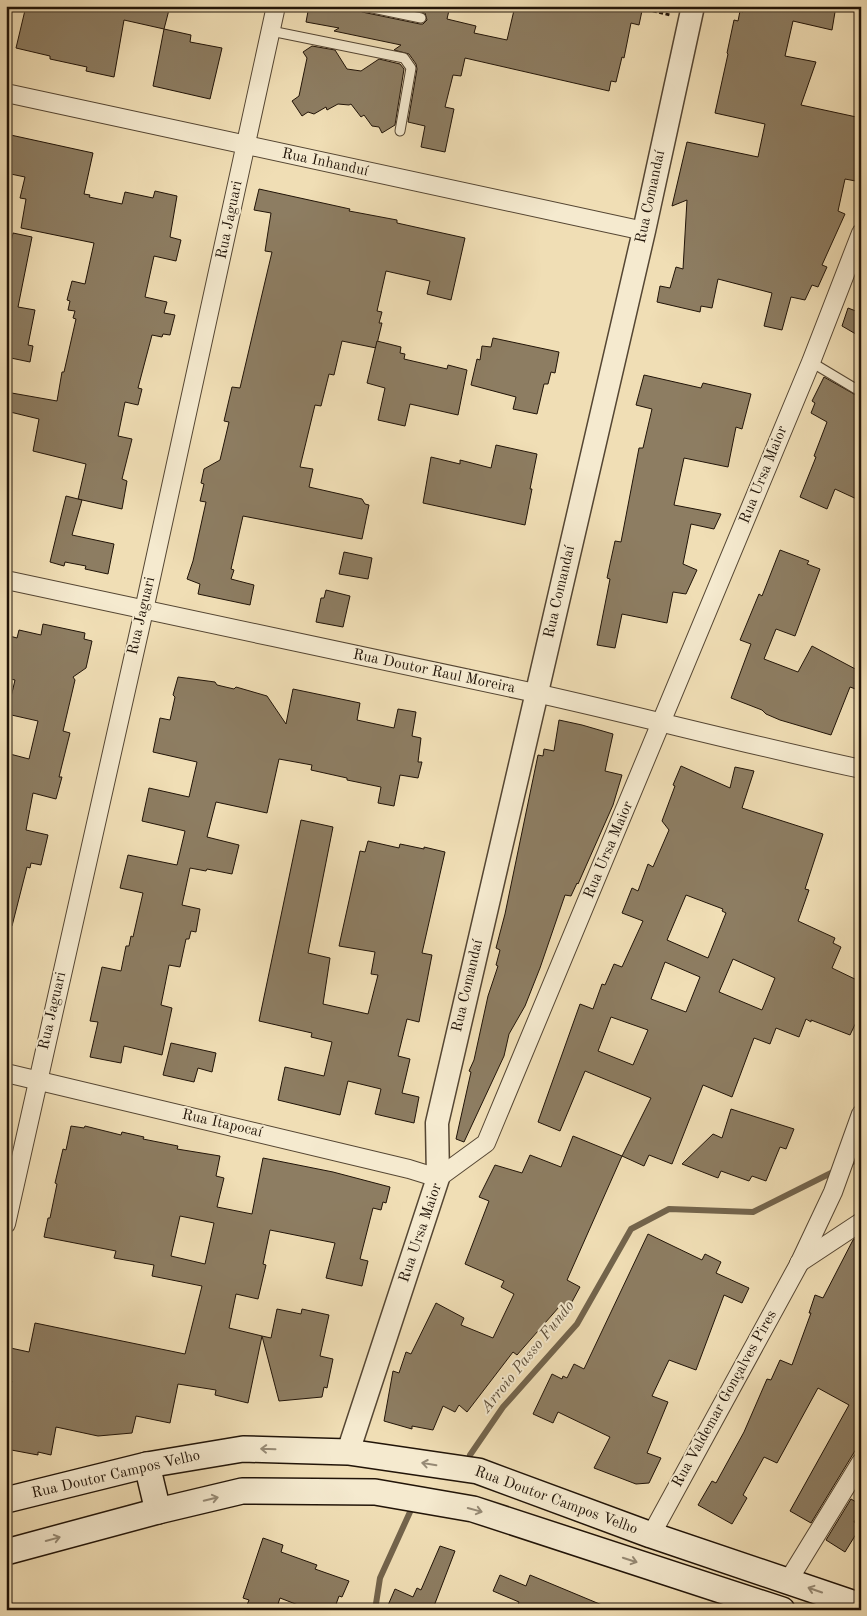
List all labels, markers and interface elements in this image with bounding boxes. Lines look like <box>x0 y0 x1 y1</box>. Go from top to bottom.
street label: Rua Inhanduí <box>280 147 370 180</box>
street label: Rua Comandaí <box>634 148 668 245</box>
street label: Rua Jaguari <box>214 180 246 260</box>
street label: Rua Ursa Maior <box>738 424 790 526</box>
street label: Rua Comandaí <box>542 543 578 640</box>
street label: Rua Jaguari <box>126 576 158 656</box>
street label: Rua Doutor Raul Moreira <box>351 647 517 697</box>
street label: Rua Ursa Maior <box>582 799 636 901</box>
street label: Rua Comandaí <box>450 937 486 1034</box>
street label: Rua Jaguari <box>37 971 69 1051</box>
street label: Rua Itapocaí <box>180 1107 265 1141</box>
street label: Rua Ursa Maior <box>397 1181 445 1285</box>
water label: Arroio Passo Fundo <box>477 1298 578 1417</box>
street label: Rua Valdemar Gonçalves Pires <box>670 1308 780 1490</box>
one-way arrow <box>260 1445 276 1454</box>
street label: Rua Doutor Campos Velho <box>30 1448 202 1502</box>
one-way arrow <box>422 1458 438 1468</box>
street label: Rua Doutor Campos Velho <box>472 1464 640 1538</box>
one-way arrow <box>202 1494 218 1503</box>
one-way arrow <box>467 1506 483 1515</box>
one-way arrow <box>45 1534 61 1544</box>
one-way arrow <box>621 1556 637 1565</box>
one-way arrow <box>807 1585 823 1594</box>

